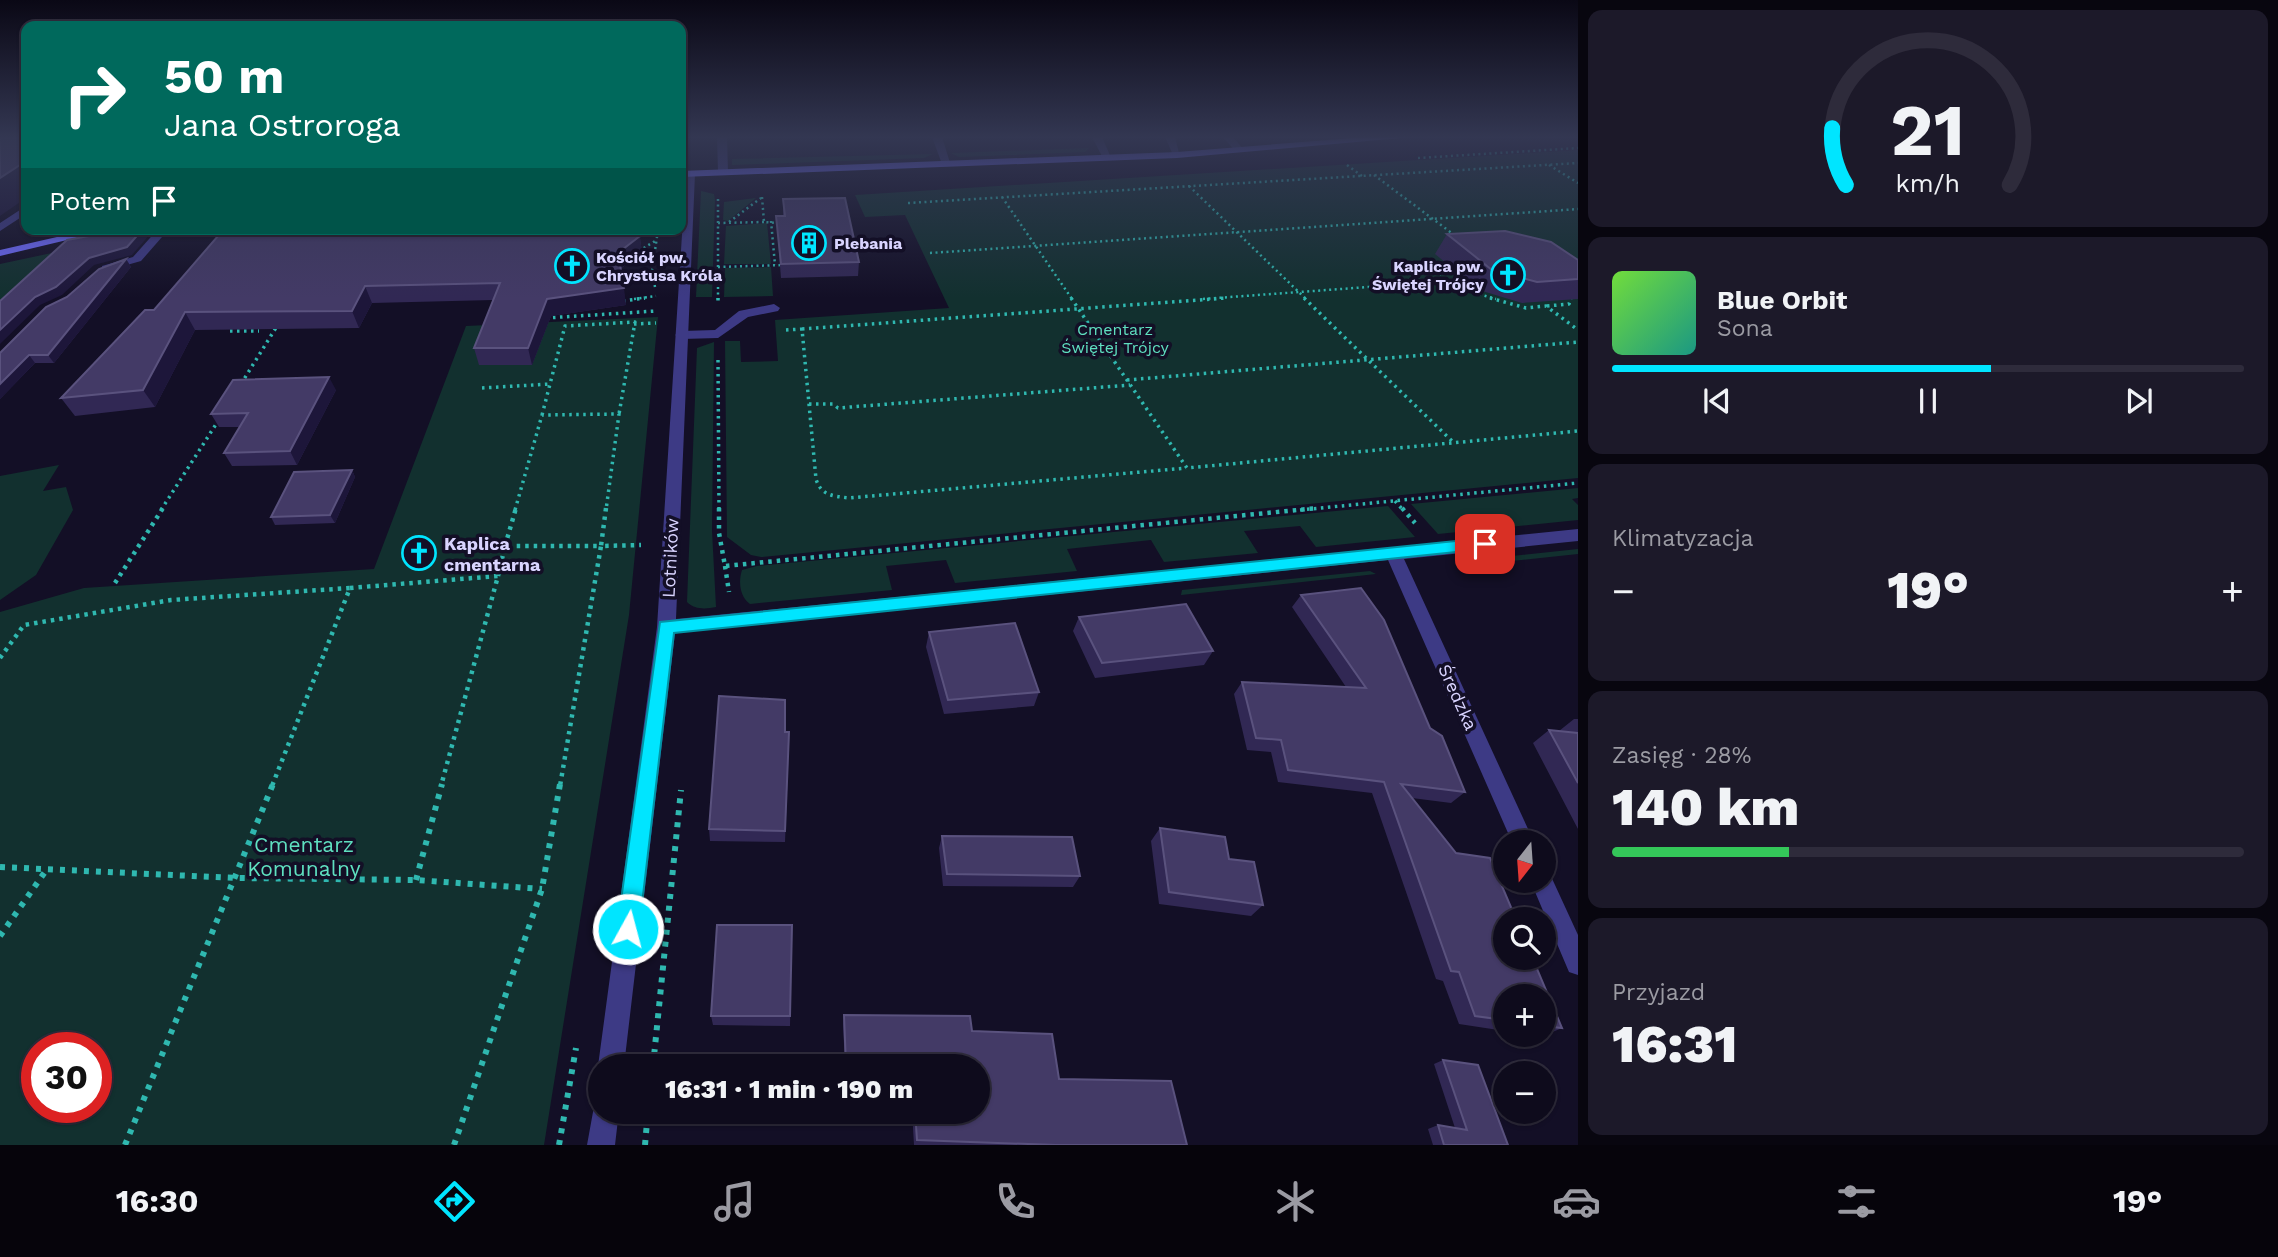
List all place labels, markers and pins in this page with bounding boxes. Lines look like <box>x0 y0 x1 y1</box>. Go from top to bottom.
building icon: Plebania <box>790 224 828 262</box>
place label: Plebania <box>834 234 903 253</box>
church icon: Kościół pw. Chrystusa Króla <box>553 247 591 285</box>
place label: Kościół pw. Chrystusa Króla <box>596 248 723 285</box>
church icon: Kaplica pw. Świętej Trójcy <box>1489 256 1527 294</box>
place label: Kaplica pw. Świętej Trójcy <box>1372 257 1485 294</box>
pin <box>1455 514 1515 574</box>
place label: Kaplica cmentarna <box>444 533 541 575</box>
church icon: Kaplica cmentarna <box>400 534 438 572</box>

